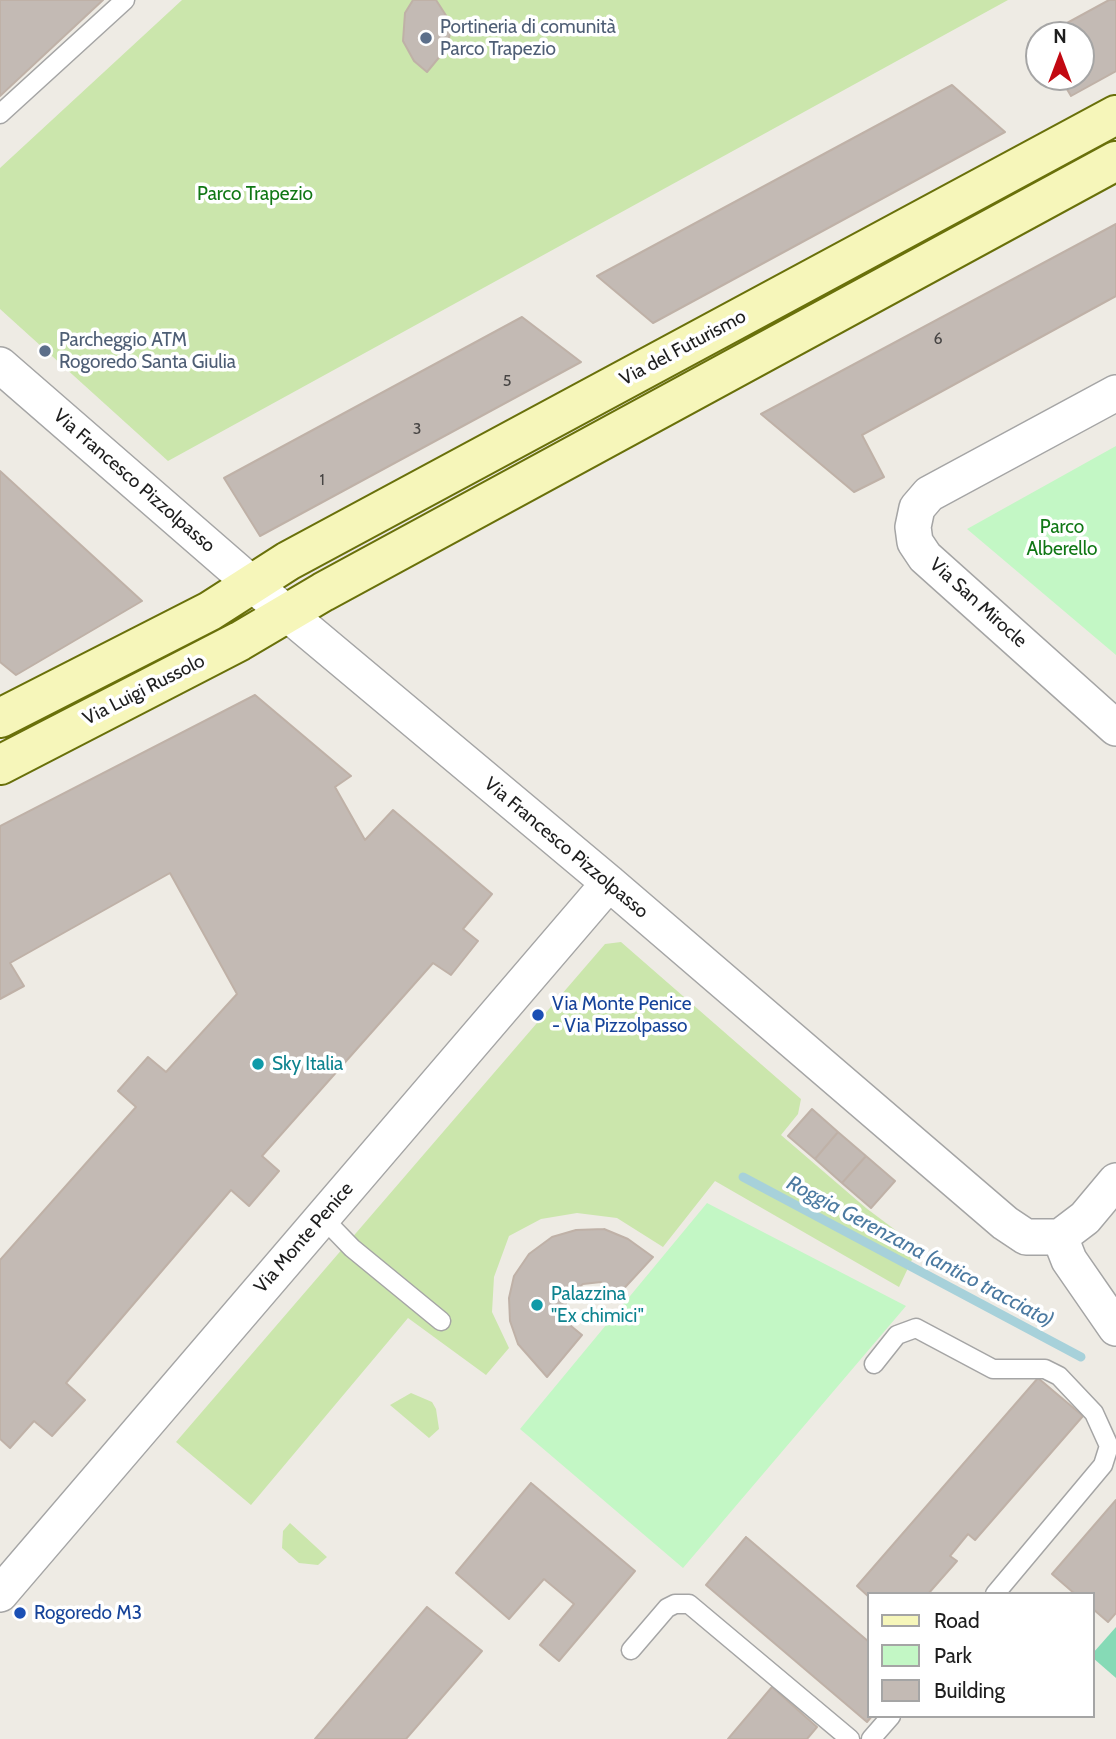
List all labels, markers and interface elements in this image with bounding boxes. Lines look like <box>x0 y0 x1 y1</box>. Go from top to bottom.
place label: Portineria di comunità Parco Trapezio <box>440 16 616 60</box>
north arrow <box>1025 21 1095 91</box>
text: N <box>1053 25 1067 48</box>
marker: Portineria di comunità Parco Trapezio <box>418 30 434 46</box>
park label: Parco Trapezio <box>197 183 313 205</box>
street label: Via del Futurismo <box>616 305 750 391</box>
place label: Parcheggio ATM Rogoredo Santa Giulia <box>59 329 236 373</box>
house number: 6 <box>933 329 943 349</box>
marker: Parcheggio ATM Rogoredo Santa Giulia <box>37 343 53 359</box>
house number: 5 <box>503 371 511 391</box>
street label: Via Francesco Pizzolpasso <box>48 404 220 558</box>
house number: 3 <box>413 419 421 439</box>
house number: 1 <box>319 470 325 490</box>
park label: Parco Alberello <box>1026 516 1098 560</box>
street label: Via San Mirocle <box>925 553 1031 653</box>
street label: Via Luigi Russolo <box>79 650 209 730</box>
street label: Via Francesco Pizzolpasso <box>479 773 653 923</box>
place label: Via Monte Penice - Via Pizzolpasso <box>552 993 692 1037</box>
marker: Via Monte Penice - Via Pizzolpasso <box>530 1007 546 1023</box>
place label: Sky Italia <box>272 1053 343 1075</box>
marker: Sky Italia <box>250 1056 266 1072</box>
water label: Roggia Gerenzana (antico tracciato) <box>782 1171 1058 1333</box>
street label: Via Monte Penice <box>250 1178 358 1298</box>
place label: Palazzina "Ex chimici" <box>551 1283 644 1327</box>
marker: Palazzina "Ex chimici" <box>529 1297 545 1313</box>
legend <box>867 1592 1095 1718</box>
place label: Rogoredo M3 <box>34 1602 142 1624</box>
marker: Rogoredo M3 <box>12 1605 28 1621</box>
text: Road <box>934 1608 980 1633</box>
text: Park <box>934 1643 972 1668</box>
text: Building <box>934 1678 1005 1703</box>

